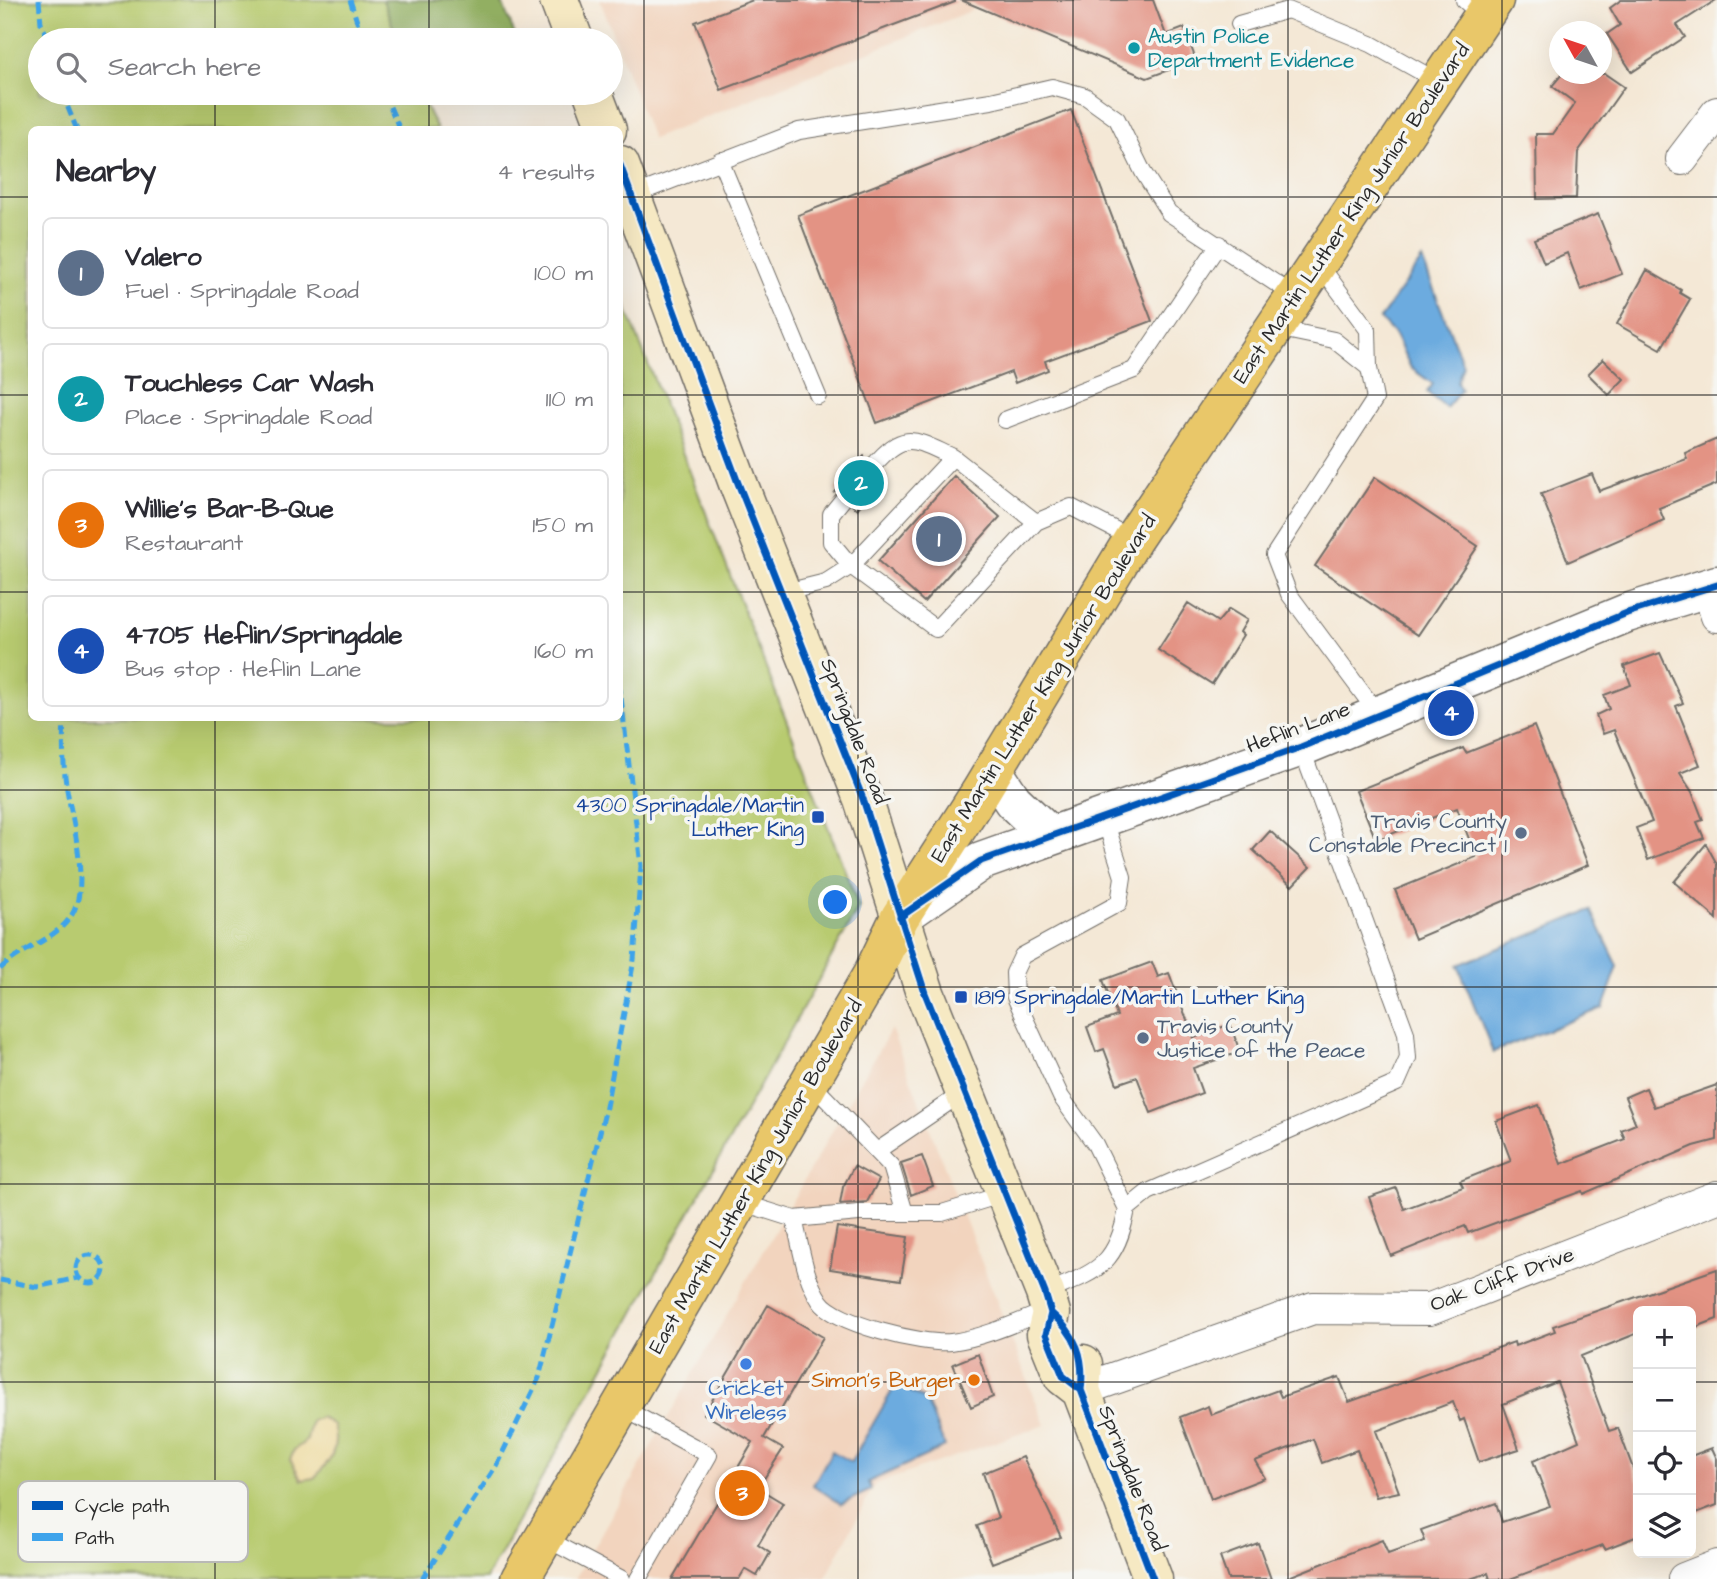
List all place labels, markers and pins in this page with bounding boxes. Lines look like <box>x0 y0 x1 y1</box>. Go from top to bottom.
place label: Austin Police Department Evidence <box>1148 22 1354 76</box>
marker: Austin Police Department Evidence <box>1126 40 1142 56</box>
pin: 2 <box>838 457 884 509</box>
pin: 1 <box>916 513 962 565</box>
pin: 4 <box>1428 687 1474 739</box>
place label: 4300 Springdale/Martin Luther King <box>575 791 804 846</box>
place label: Travis County Constable Precinct 1 <box>1309 807 1507 860</box>
marker: 4300 Springdale/Martin Luther King <box>810 809 826 825</box>
marker: Travis County Constable Precinct 1 <box>1513 825 1529 841</box>
place label: 1819 Springdale/Martin Luther King <box>975 983 1304 1014</box>
marker: 1819 Springdale/Martin Luther King <box>953 989 969 1005</box>
place label: Travis County Justice of the Peace <box>1157 1012 1365 1065</box>
marker: Travis County Justice of the Peace <box>1135 1030 1151 1046</box>
marker: Cricket Wireless <box>738 1356 754 1372</box>
place label: Simon's Burger <box>811 1366 960 1397</box>
marker: Simon's Burger <box>966 1372 982 1388</box>
place label: Cricket Wireless <box>705 1374 787 1427</box>
pin: 3 <box>719 1467 765 1519</box>

